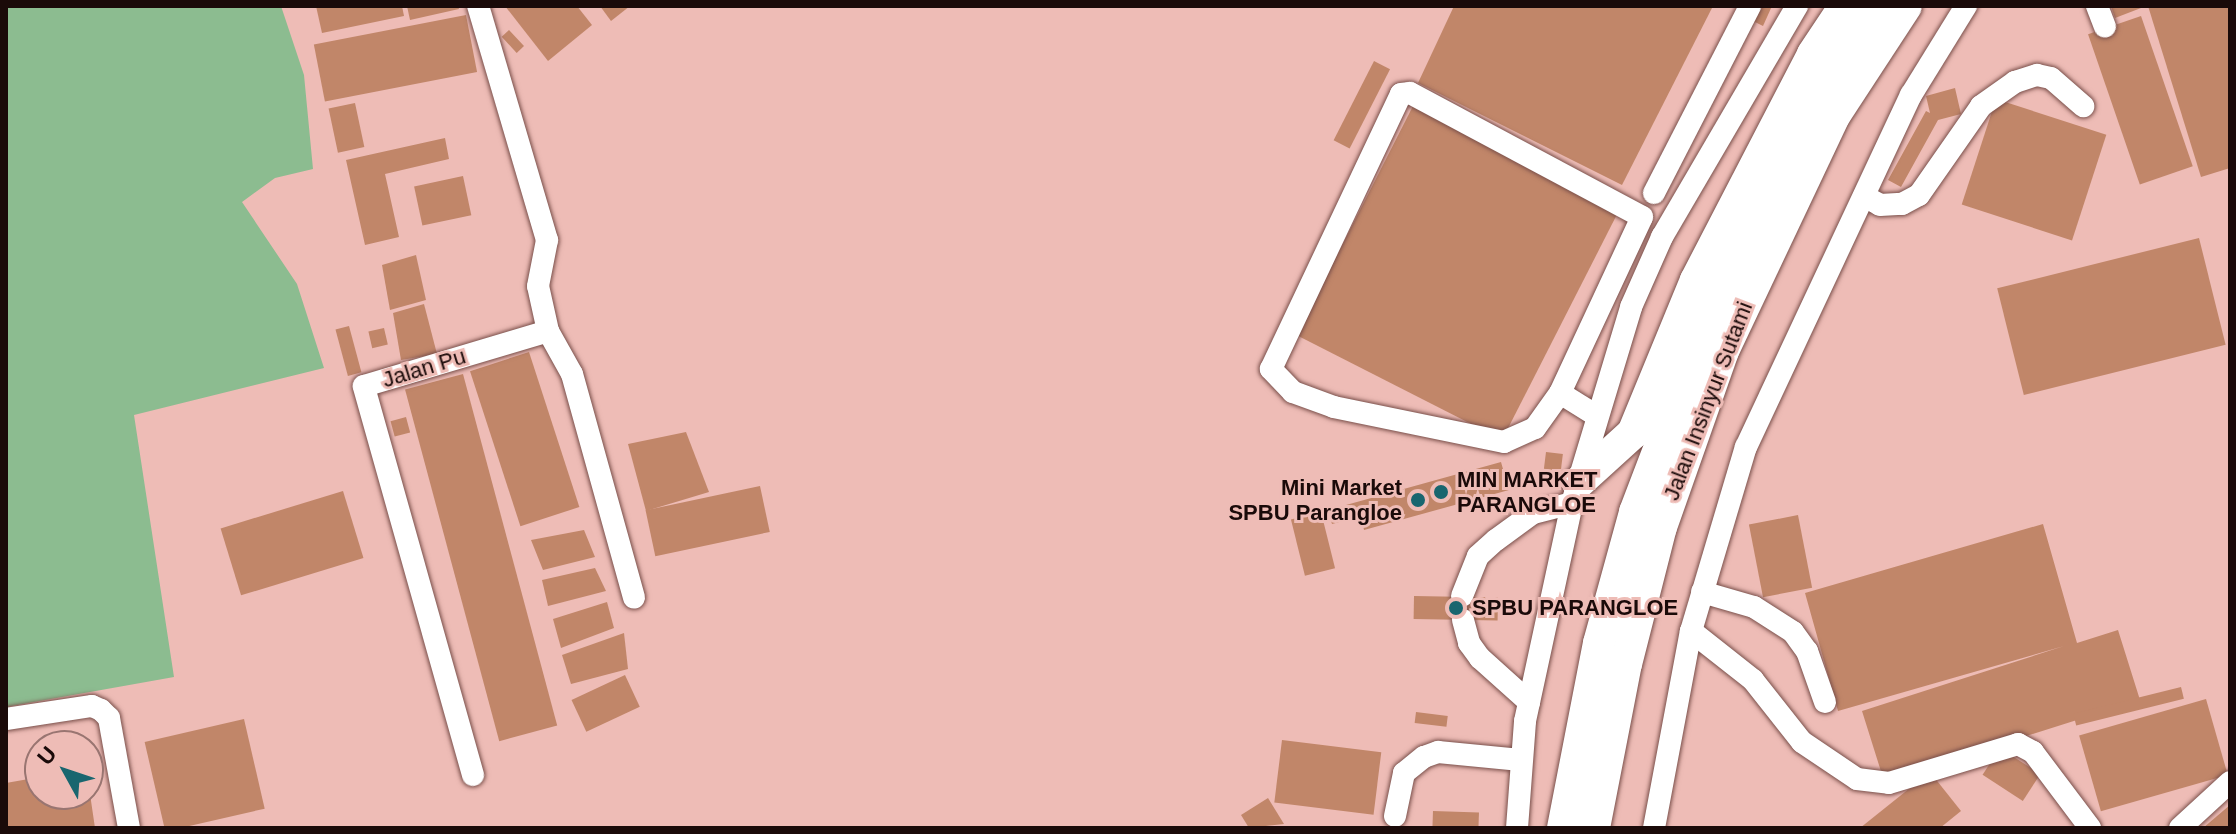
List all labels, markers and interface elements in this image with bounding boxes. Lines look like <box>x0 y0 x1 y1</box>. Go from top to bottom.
street label: Jalan Insinyur Sutami <box>1658 298 1758 504</box>
street label: Jalan Pu <box>379 343 469 393</box>
place label: MIN MARKET PARANGLOE <box>1457 466 1598 518</box>
place label: Mini Market SPBU Parangloe <box>1228 474 1402 526</box>
marker: MIN MARKET PARANGLOE <box>1432 483 1450 501</box>
marker: Mini Market SPBU Parangloe <box>1409 491 1427 509</box>
place label: SPBU PARANGLOE <box>1472 595 1678 621</box>
marker: SPBU PARANGLOE <box>1447 599 1465 617</box>
north arrow <box>24 730 104 810</box>
text: U <box>32 741 61 770</box>

